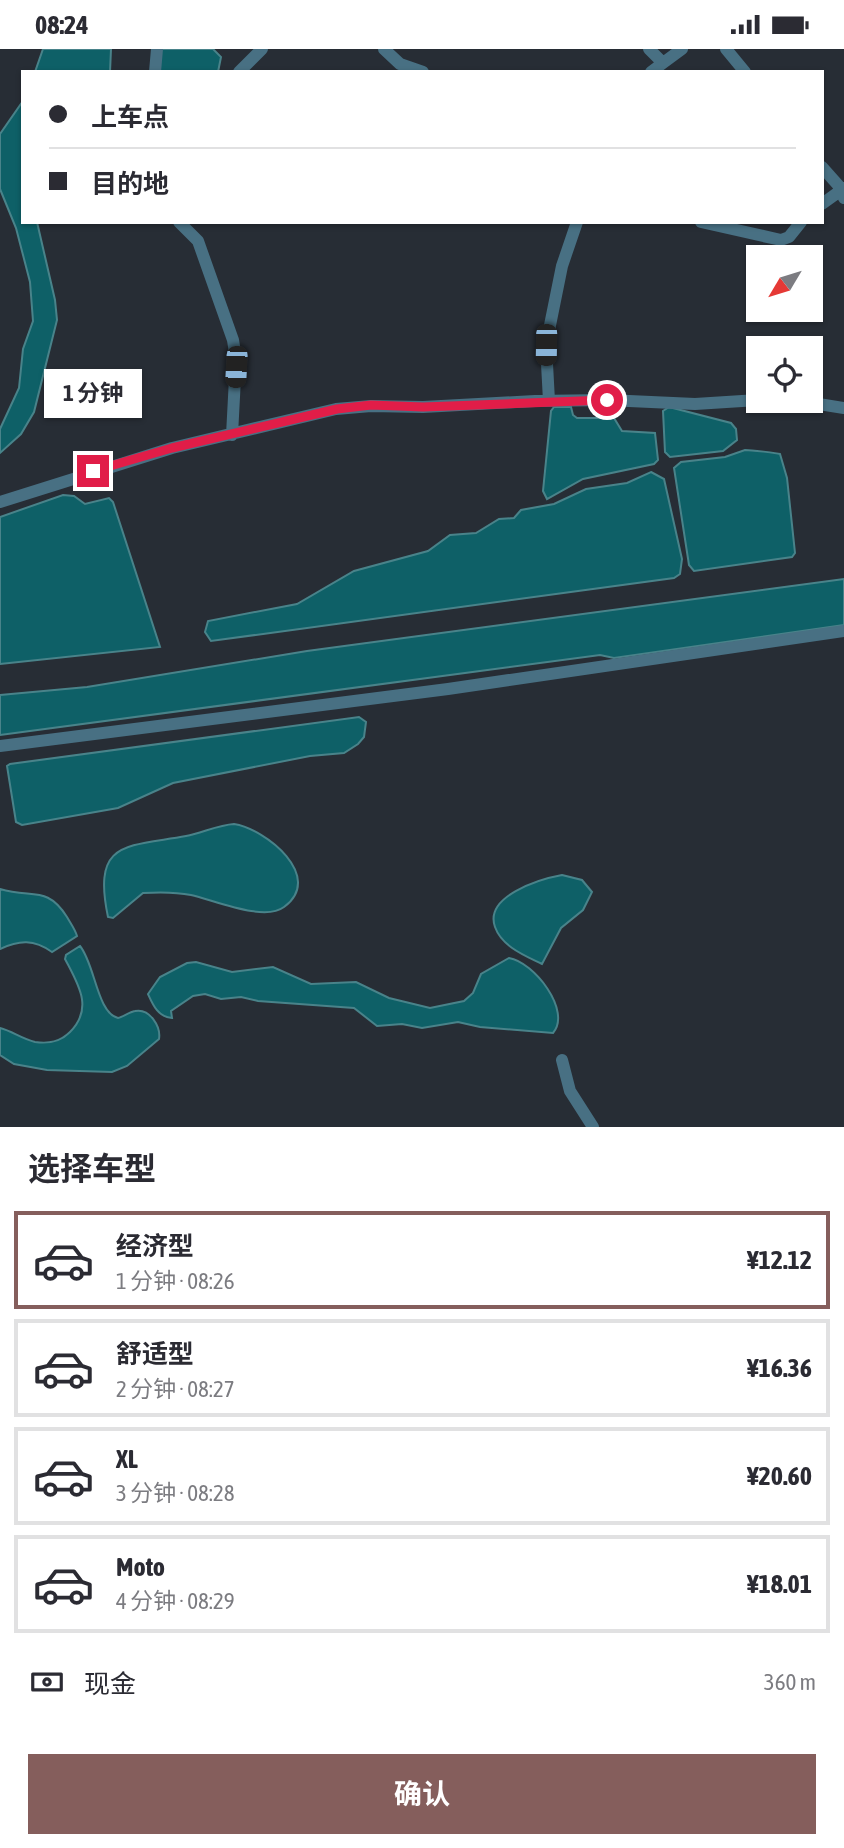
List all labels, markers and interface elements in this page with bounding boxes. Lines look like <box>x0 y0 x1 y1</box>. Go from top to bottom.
text: 08:24 <box>35 10 89 40</box>
text: 上车点 <box>91 102 169 132</box>
text: 目的地 <box>91 169 169 199</box>
north arrow <box>746 245 822 322</box>
map controls <box>746 245 823 413</box>
car <box>536 324 557 366</box>
button: locate <box>746 336 823 413</box>
car <box>225 345 248 389</box>
callout: 1 分钟 <box>44 369 142 419</box>
text: 1 分钟 <box>63 380 123 406</box>
route start <box>591 384 623 416</box>
route end <box>77 455 109 487</box>
text: 选择车型 <box>28 1150 156 1187</box>
icon: car <box>32 1229 95 1292</box>
text: 经济型 <box>116 1231 194 1261</box>
text: ¥12.12 <box>747 1245 812 1275</box>
text: 1 分钟 · 08:26 <box>116 1268 235 1294</box>
icon: car <box>32 1337 95 1400</box>
text: 舒适型 <box>116 1339 194 1369</box>
text: ¥16.36 <box>747 1353 812 1383</box>
text: 2 分钟 · 08:27 <box>116 1376 235 1402</box>
text: XL <box>116 1444 138 1474</box>
icon: car <box>32 1445 95 1508</box>
text: ¥20.60 <box>747 1461 812 1491</box>
text: 3 分钟 · 08:28 <box>116 1480 235 1506</box>
text: Moto <box>116 1552 165 1582</box>
icon: car <box>32 1553 95 1616</box>
text: ¥18.01 <box>747 1569 812 1599</box>
text: 4 分钟 · 08:29 <box>116 1588 235 1614</box>
icon: cash <box>28 1663 66 1701</box>
text: 现金 <box>84 1669 136 1699</box>
text: 360 m <box>764 1669 816 1695</box>
button: 确认 <box>28 1754 816 1834</box>

